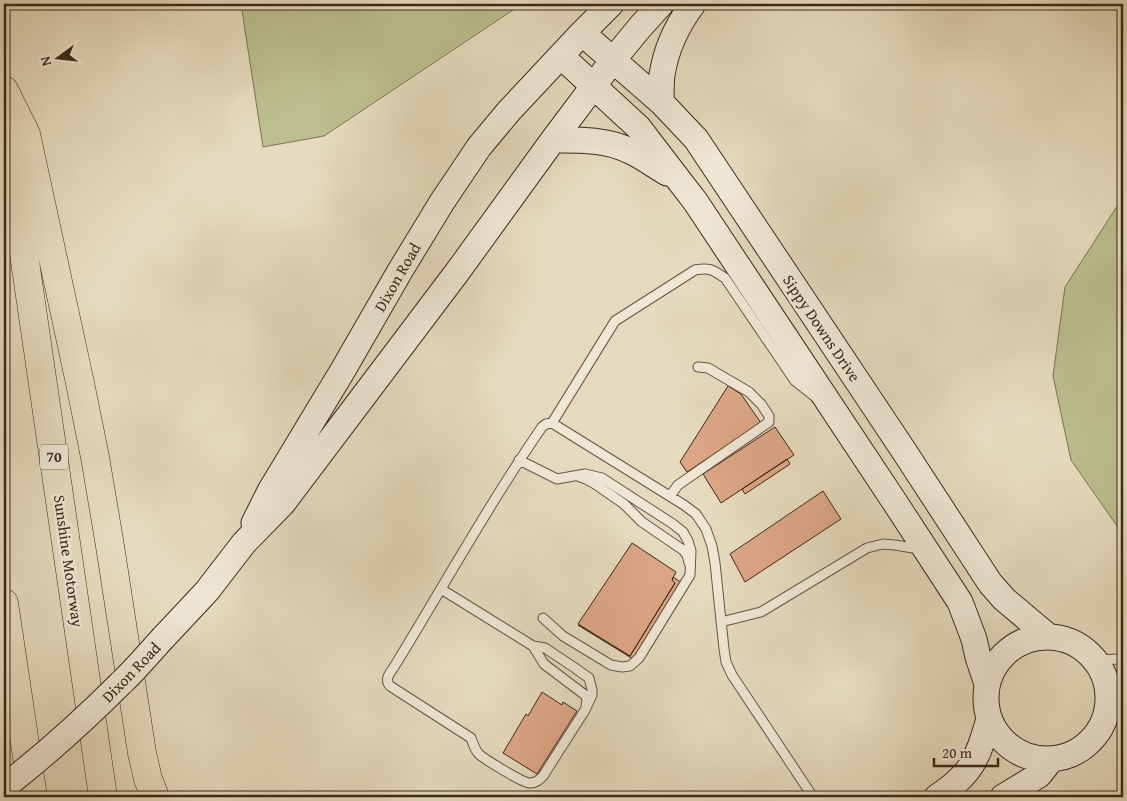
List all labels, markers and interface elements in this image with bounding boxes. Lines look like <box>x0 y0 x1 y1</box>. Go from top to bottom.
north arrow <box>32 32 82 82</box>
text: N <box>34 54 56 68</box>
street label: Dixon Road <box>368 238 427 316</box>
street label: Sippy Downs Drive <box>777 270 867 386</box>
road number: 70 <box>40 444 68 470</box>
street label: Sunshine Motorway <box>48 493 90 629</box>
street label: Dixon Road <box>96 636 166 708</box>
scale bar <box>934 736 998 768</box>
text: 20 m <box>942 742 973 763</box>

